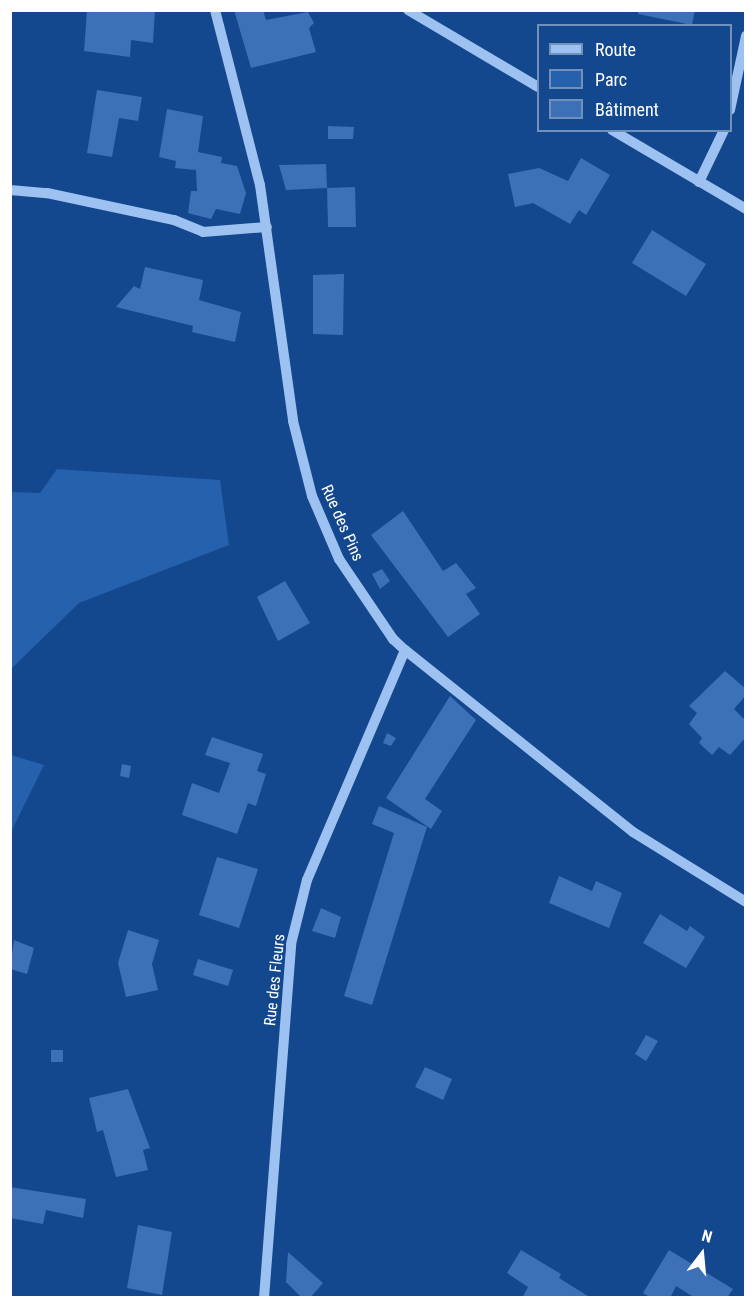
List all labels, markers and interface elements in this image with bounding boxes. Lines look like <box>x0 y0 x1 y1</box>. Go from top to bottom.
legend <box>537 24 732 132</box>
text: Route <box>595 39 636 60</box>
text: Parc <box>595 69 627 90</box>
text: Bâtiment <box>595 99 659 120</box>
street label: Rue des Pins <box>317 482 367 564</box>
street label: Rue des Fleurs <box>261 933 289 1027</box>
north arrow <box>672 1224 732 1284</box>
text: N <box>700 1226 714 1247</box>

